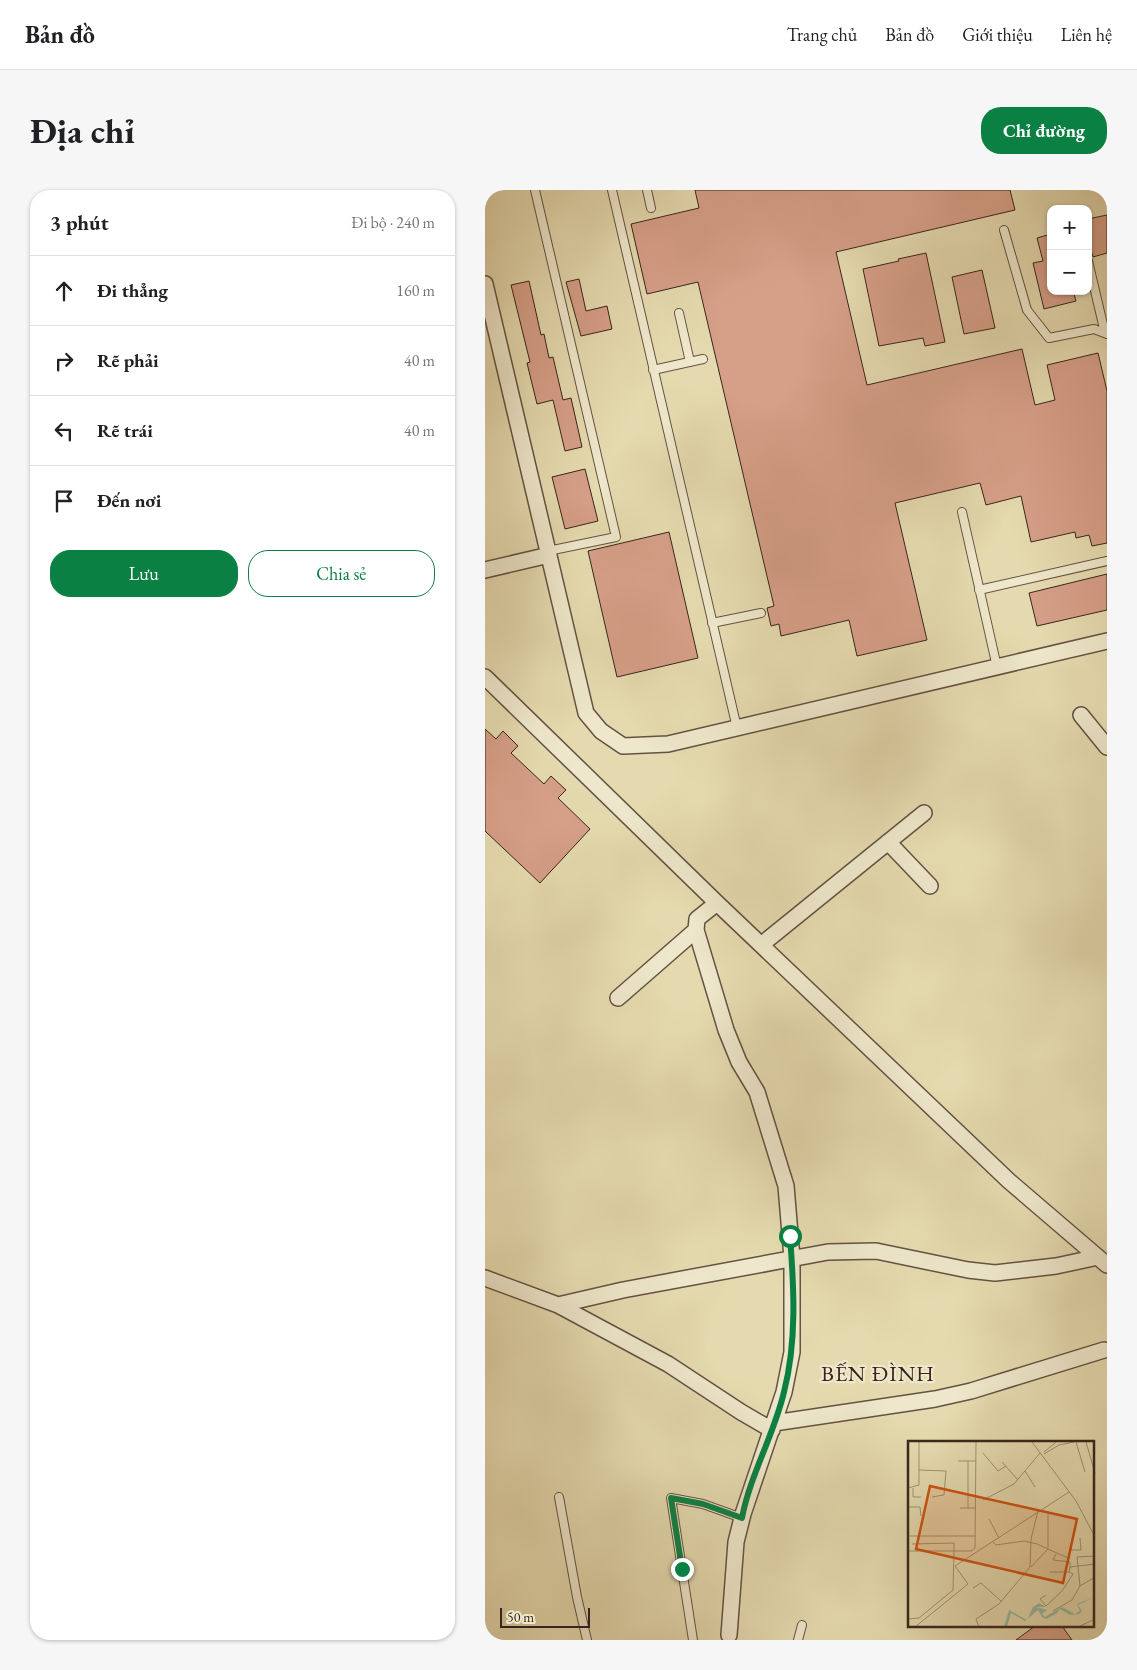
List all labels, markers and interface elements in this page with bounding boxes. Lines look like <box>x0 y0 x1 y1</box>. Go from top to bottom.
text: Bản đồ <box>25 19 95 50</box>
text: Trang chủ <box>787 23 857 46</box>
text: Bản đồ <box>885 23 934 46</box>
text: Giới thiệu <box>962 23 1033 46</box>
text: Liên hệ <box>1061 23 1112 46</box>
button: Chỉ đường <box>981 107 1107 154</box>
text: Địa chỉ <box>30 108 135 153</box>
map controls <box>1047 205 1092 295</box>
button: + <box>1047 205 1092 250</box>
text: 3 phút <box>50 209 109 236</box>
text: Đi bộ · 240 m <box>351 212 435 233</box>
button: − <box>1047 250 1092 295</box>
icon: ahead <box>50 277 78 305</box>
text: Đi thẳng <box>97 278 168 303</box>
text: 160 m <box>396 280 435 301</box>
icon: right <box>50 347 78 375</box>
text: Rẽ phải <box>97 348 159 373</box>
text: 40 m <box>404 350 435 371</box>
icon: left <box>50 417 78 445</box>
text: Rẽ trái <box>97 418 153 443</box>
text: 40 m <box>404 420 435 441</box>
icon: arrive <box>50 487 78 515</box>
text: Đến nơi <box>97 488 161 513</box>
button: Lưu <box>50 550 238 597</box>
button: Chia sẻ <box>248 550 435 597</box>
route start <box>779 1225 802 1248</box>
district label: BẾN ĐÌNH <box>821 1359 935 1388</box>
inset map <box>908 1441 1095 1628</box>
route end <box>671 1558 694 1581</box>
scale bar <box>500 1605 590 1628</box>
text: 50 m <box>507 1608 534 1626</box>

